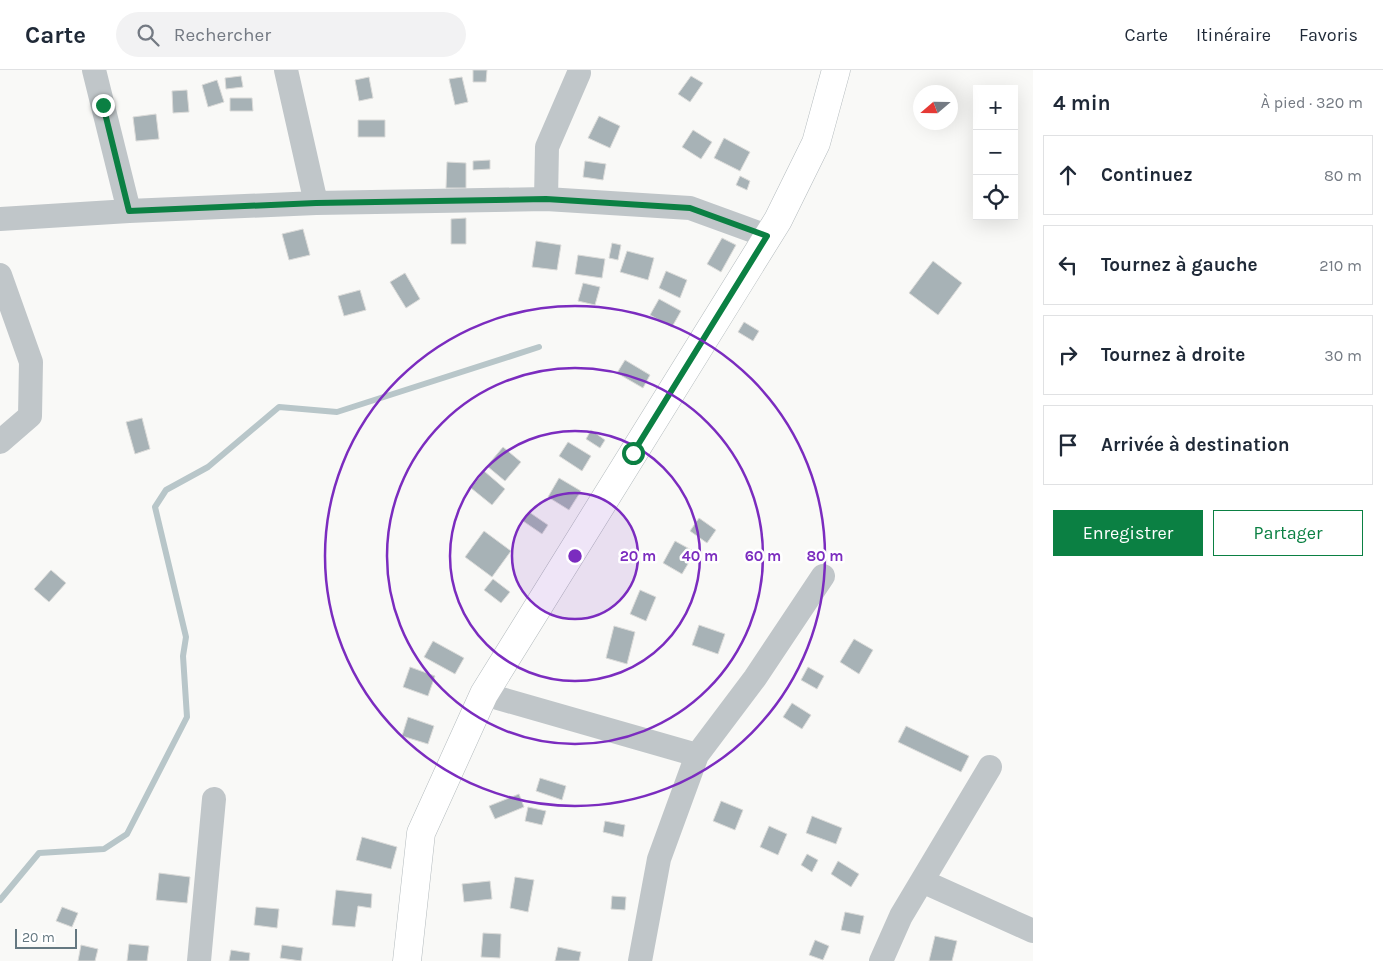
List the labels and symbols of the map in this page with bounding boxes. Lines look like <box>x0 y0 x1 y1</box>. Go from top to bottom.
north arrow <box>913 85 958 130</box>
route end <box>92 94 115 117</box>
route start <box>622 442 645 465</box>
centre of rings <box>566 547 584 565</box>
text: 20 m <box>620 547 656 565</box>
text: 40 m <box>682 547 718 565</box>
text: 60 m <box>745 547 781 565</box>
text: 80 m <box>806 547 844 565</box>
scale bar <box>15 926 78 949</box>

